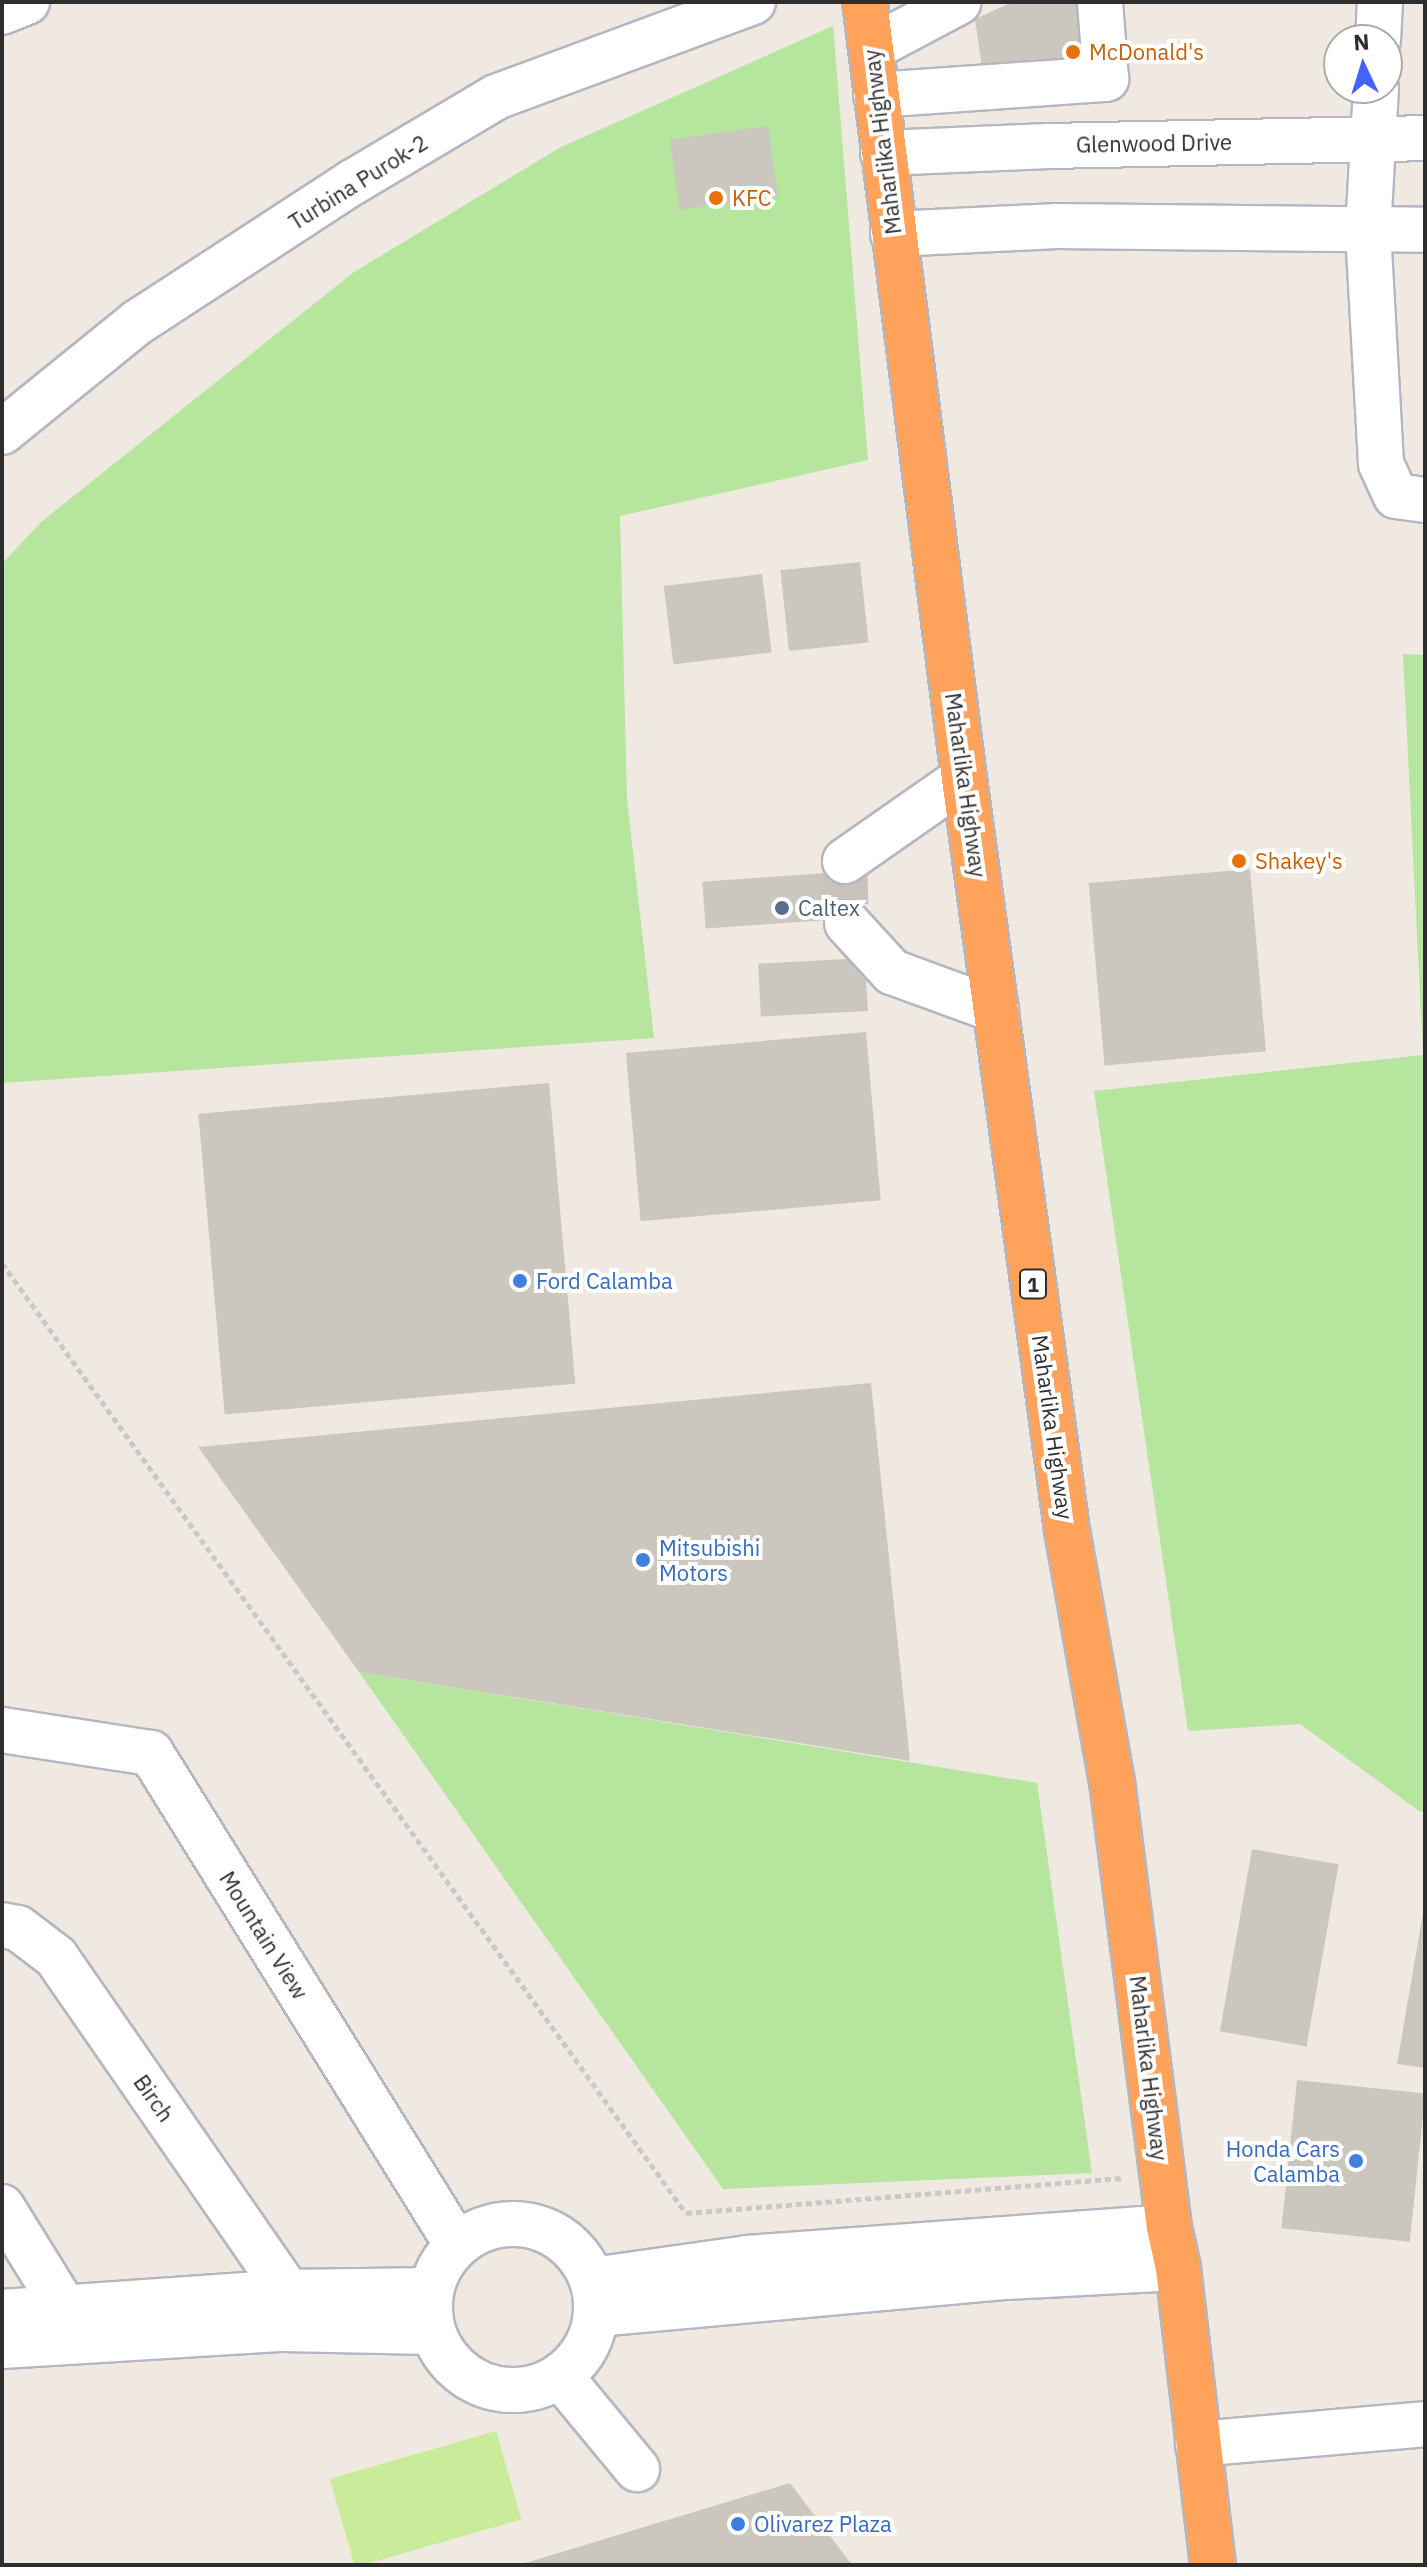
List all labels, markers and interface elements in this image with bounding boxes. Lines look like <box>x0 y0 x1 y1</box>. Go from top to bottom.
north arrow <box>1323 24 1403 104</box>
text: N <box>1352 27 1370 57</box>
place label: McDonald's <box>1089 39 1204 65</box>
marker: McDonald's <box>1064 43 1082 61</box>
street label: Maharlika Highway <box>858 48 906 236</box>
street label: Glenwood Drive <box>1076 128 1232 158</box>
street label: Turbina Purok-2 <box>284 129 432 235</box>
place label: KFC <box>732 185 772 211</box>
marker: KFC <box>707 189 725 207</box>
street label: Maharlika Highway <box>940 691 992 879</box>
place label: Shakey's <box>1255 848 1343 874</box>
marker: Shakey's <box>1230 852 1248 870</box>
place label: Caltex <box>798 895 860 921</box>
marker: Caltex <box>773 899 791 917</box>
place label: Ford Calamba <box>536 1268 673 1294</box>
road number: 1 <box>1019 1268 1047 1300</box>
marker: Ford Calamba <box>511 1272 529 1290</box>
street label: Maharlika Highway <box>1027 1333 1079 1521</box>
place label: Mitsubishi Motors <box>659 1534 760 1586</box>
marker: Mitsubishi Motors <box>634 1551 652 1569</box>
street label: Mountain View <box>214 1866 314 2004</box>
street label: Maharlika Highway <box>1125 1974 1173 2162</box>
street label: Birch <box>128 2069 180 2127</box>
place label: Honda Cars Calamba <box>1226 2135 1340 2186</box>
marker: Honda Cars Calamba <box>1347 2152 1365 2170</box>
place label: Olivarez Plaza <box>754 2511 892 2537</box>
marker: Olivarez Plaza <box>729 2515 747 2533</box>

